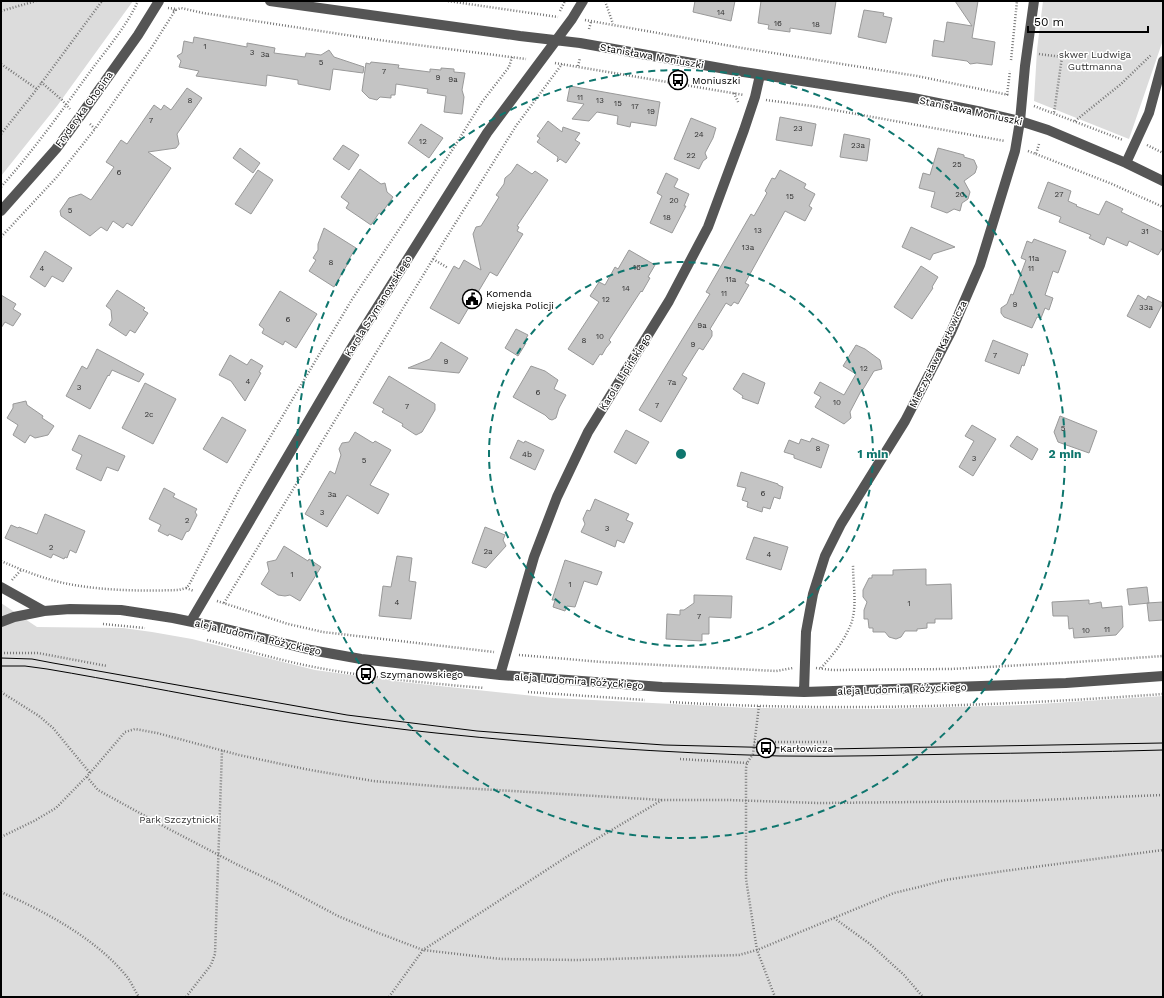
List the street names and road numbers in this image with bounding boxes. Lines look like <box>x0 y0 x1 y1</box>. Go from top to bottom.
street label: Stanisława Moniuszki <box>599 41 705 71</box>
street label: Fryderyka Chopina <box>53 69 115 149</box>
street label: Stanisława Moniuszki <box>918 95 1024 127</box>
street label: Karola Szymanowskiego <box>342 254 414 358</box>
street label: Mieczysława Karłowicza <box>907 298 969 409</box>
street label: Karola Lipińskiego <box>597 332 653 412</box>
street label: aleja Ludomira Różyckiego <box>194 617 322 657</box>
street label: aleja Ludomira Różyckiego <box>514 671 644 691</box>
street label: aleja Ludomira Różyckiego <box>837 681 967 697</box>

